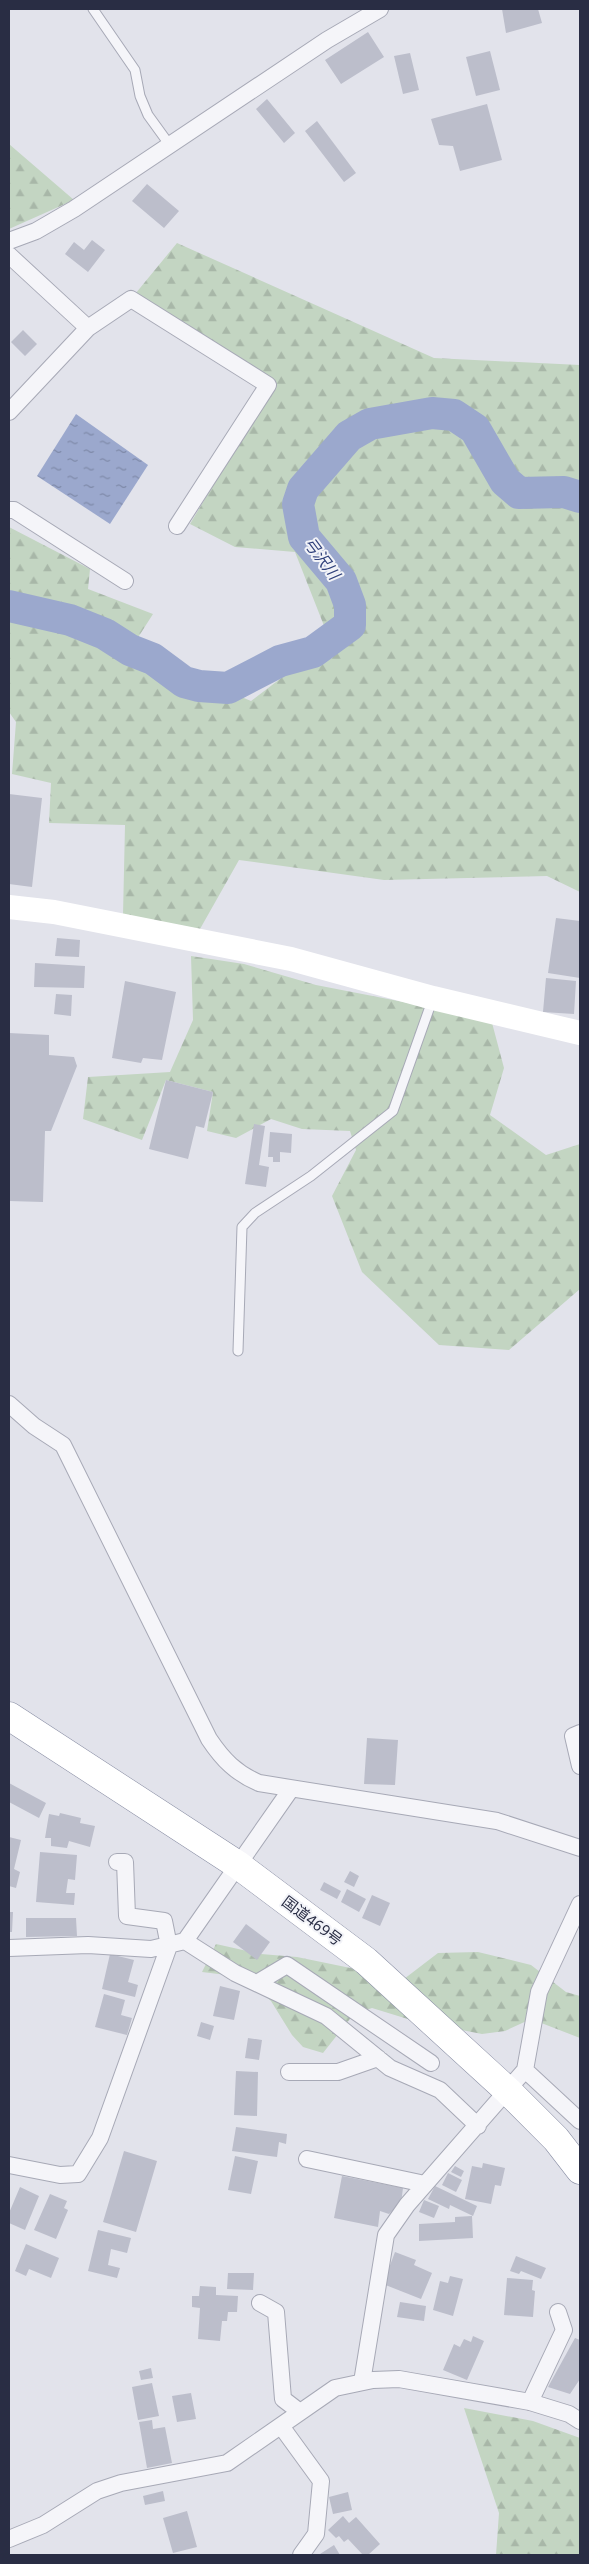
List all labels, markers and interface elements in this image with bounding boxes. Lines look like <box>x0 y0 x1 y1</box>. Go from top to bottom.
water label: 弓沢川 <box>299 532 346 585</box>
street label: 国道469号 <box>278 1891 347 1949</box>

